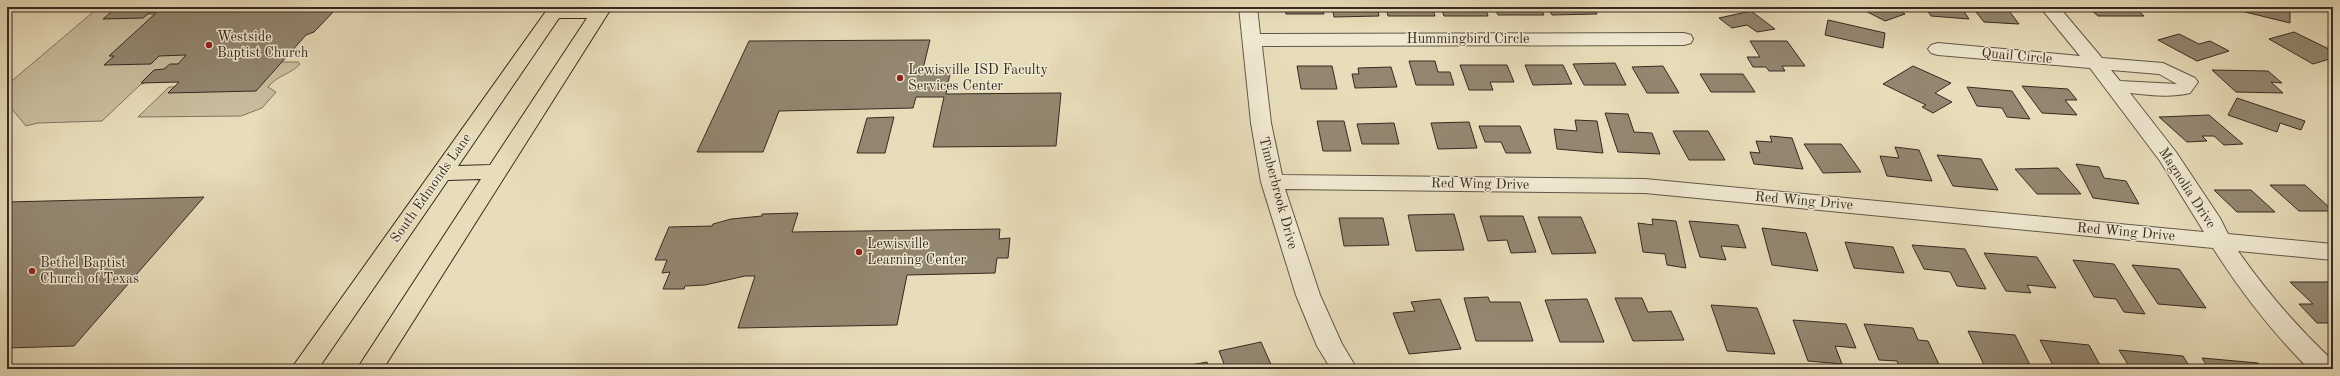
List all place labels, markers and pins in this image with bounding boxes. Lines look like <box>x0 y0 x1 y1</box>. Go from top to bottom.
place label: Westside Baptist Church <box>217 30 309 60</box>
marker: Westside Baptist Church <box>204 40 214 50</box>
place label: Lewisville ISD Faculty Services Center <box>908 63 1048 93</box>
marker: Lewisville ISD Faculty Services Center <box>895 73 905 83</box>
place label: Lewisville Learning Center <box>867 237 967 267</box>
marker: Lewisville Learning Center <box>854 247 864 257</box>
place label: Bethel Baptist Church of Texas <box>40 256 139 286</box>
marker: Bethel Baptist Church of Texas <box>27 266 37 276</box>

